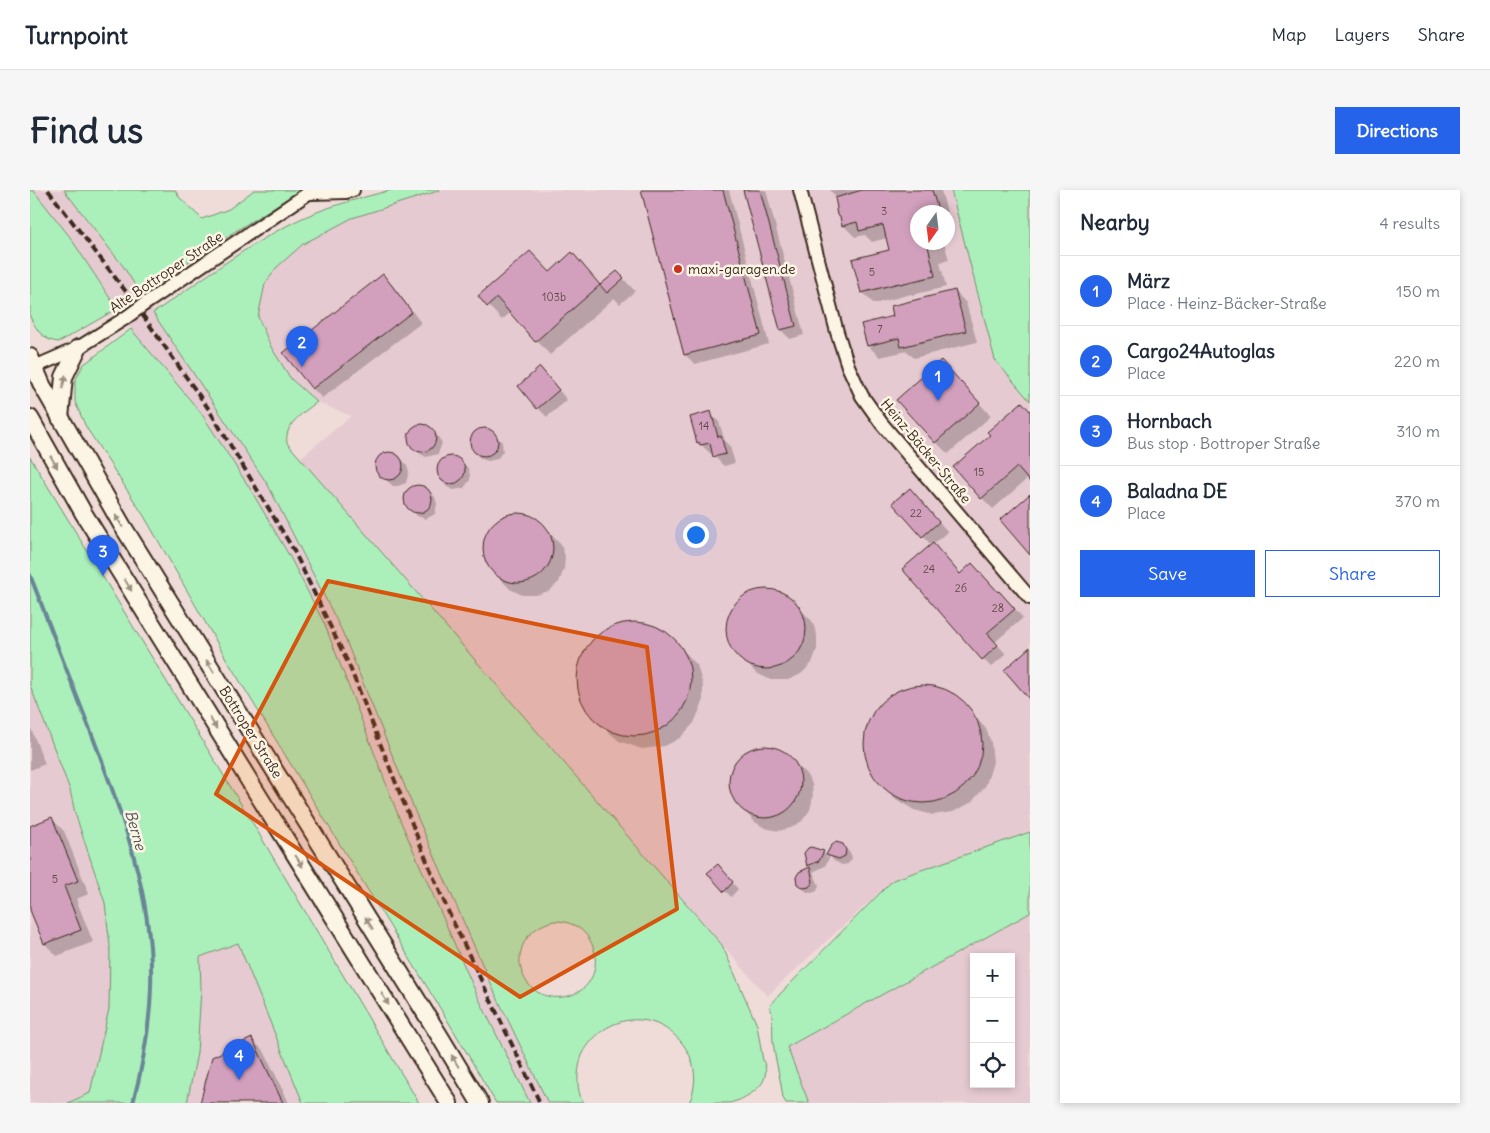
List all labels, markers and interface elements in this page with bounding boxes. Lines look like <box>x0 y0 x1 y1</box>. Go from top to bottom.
text: Turnpoint <box>25 20 128 50</box>
text: Map <box>1271 23 1306 46</box>
text: Layers <box>1334 23 1390 46</box>
text: Share <box>1418 23 1465 46</box>
button: Directions <box>1335 107 1460 154</box>
text: Find us <box>30 108 143 152</box>
house number: 3 <box>881 204 887 218</box>
north arrow <box>910 205 955 250</box>
text: Nearby <box>1080 209 1150 236</box>
text: 4 results <box>1379 213 1440 233</box>
street label: Alte Bottroper Straße <box>106 227 226 317</box>
place label: maxi-garagen.de <box>688 260 796 278</box>
marker: maxi-garagen.de <box>672 263 684 275</box>
house number: 5 <box>869 265 875 279</box>
text: März <box>1127 269 1170 293</box>
text: 1 <box>1093 281 1099 301</box>
text: 150 m <box>1396 281 1440 301</box>
house number: 103b <box>542 290 566 304</box>
text: Place · Heinz-Bäcker-Straße <box>1127 293 1327 313</box>
house number: 7 <box>877 322 883 336</box>
pin: 2 <box>286 326 318 367</box>
text: Cargo24Autoglas <box>1127 339 1275 363</box>
text: 2 <box>1092 351 1100 371</box>
text: 220 m <box>1394 351 1440 371</box>
pin: 1 <box>922 360 954 401</box>
text: Place <box>1127 363 1166 383</box>
one-way arrow <box>60 374 68 389</box>
street label: Heinz-Bäcker-Straße <box>877 395 975 507</box>
text: Hornbach <box>1127 409 1212 433</box>
house number: 14 <box>699 419 709 433</box>
text: 3 <box>1091 421 1101 441</box>
text: 310 m <box>1396 421 1440 441</box>
text: Bus stop · Bottroper Straße <box>1127 433 1320 453</box>
one-way arrow <box>50 455 59 468</box>
house number: 15 <box>974 465 984 479</box>
text: Baladna DE <box>1127 479 1228 503</box>
text: 4 <box>1091 491 1101 511</box>
text: 370 m <box>1395 491 1440 511</box>
text: Place <box>1127 503 1166 523</box>
house number: 22 <box>910 506 922 520</box>
one-way arrow <box>115 515 124 528</box>
your location <box>683 522 709 548</box>
pin: 3 <box>87 535 119 576</box>
button: Save <box>1080 550 1255 597</box>
button: Share <box>1265 550 1440 597</box>
house number: 24 <box>923 562 935 576</box>
one-way arrow <box>124 578 133 591</box>
house number: 26 <box>955 581 967 595</box>
house number: 28 <box>992 601 1004 615</box>
one-way arrow <box>205 659 214 673</box>
street label: Bottroper Straße <box>215 683 287 781</box>
one-way arrow <box>208 717 218 730</box>
water label: Berne <box>121 808 151 853</box>
one-way arrow <box>294 855 304 868</box>
house number: 5 <box>52 872 58 886</box>
one-way arrow <box>365 916 374 929</box>
map controls <box>970 953 1015 1088</box>
button: + <box>970 953 1015 998</box>
one-way arrow <box>380 993 389 1006</box>
button: − <box>970 998 1015 1043</box>
pin: 4 <box>223 1039 255 1080</box>
button: locate <box>970 1043 1015 1088</box>
one-way arrow <box>450 1055 459 1068</box>

